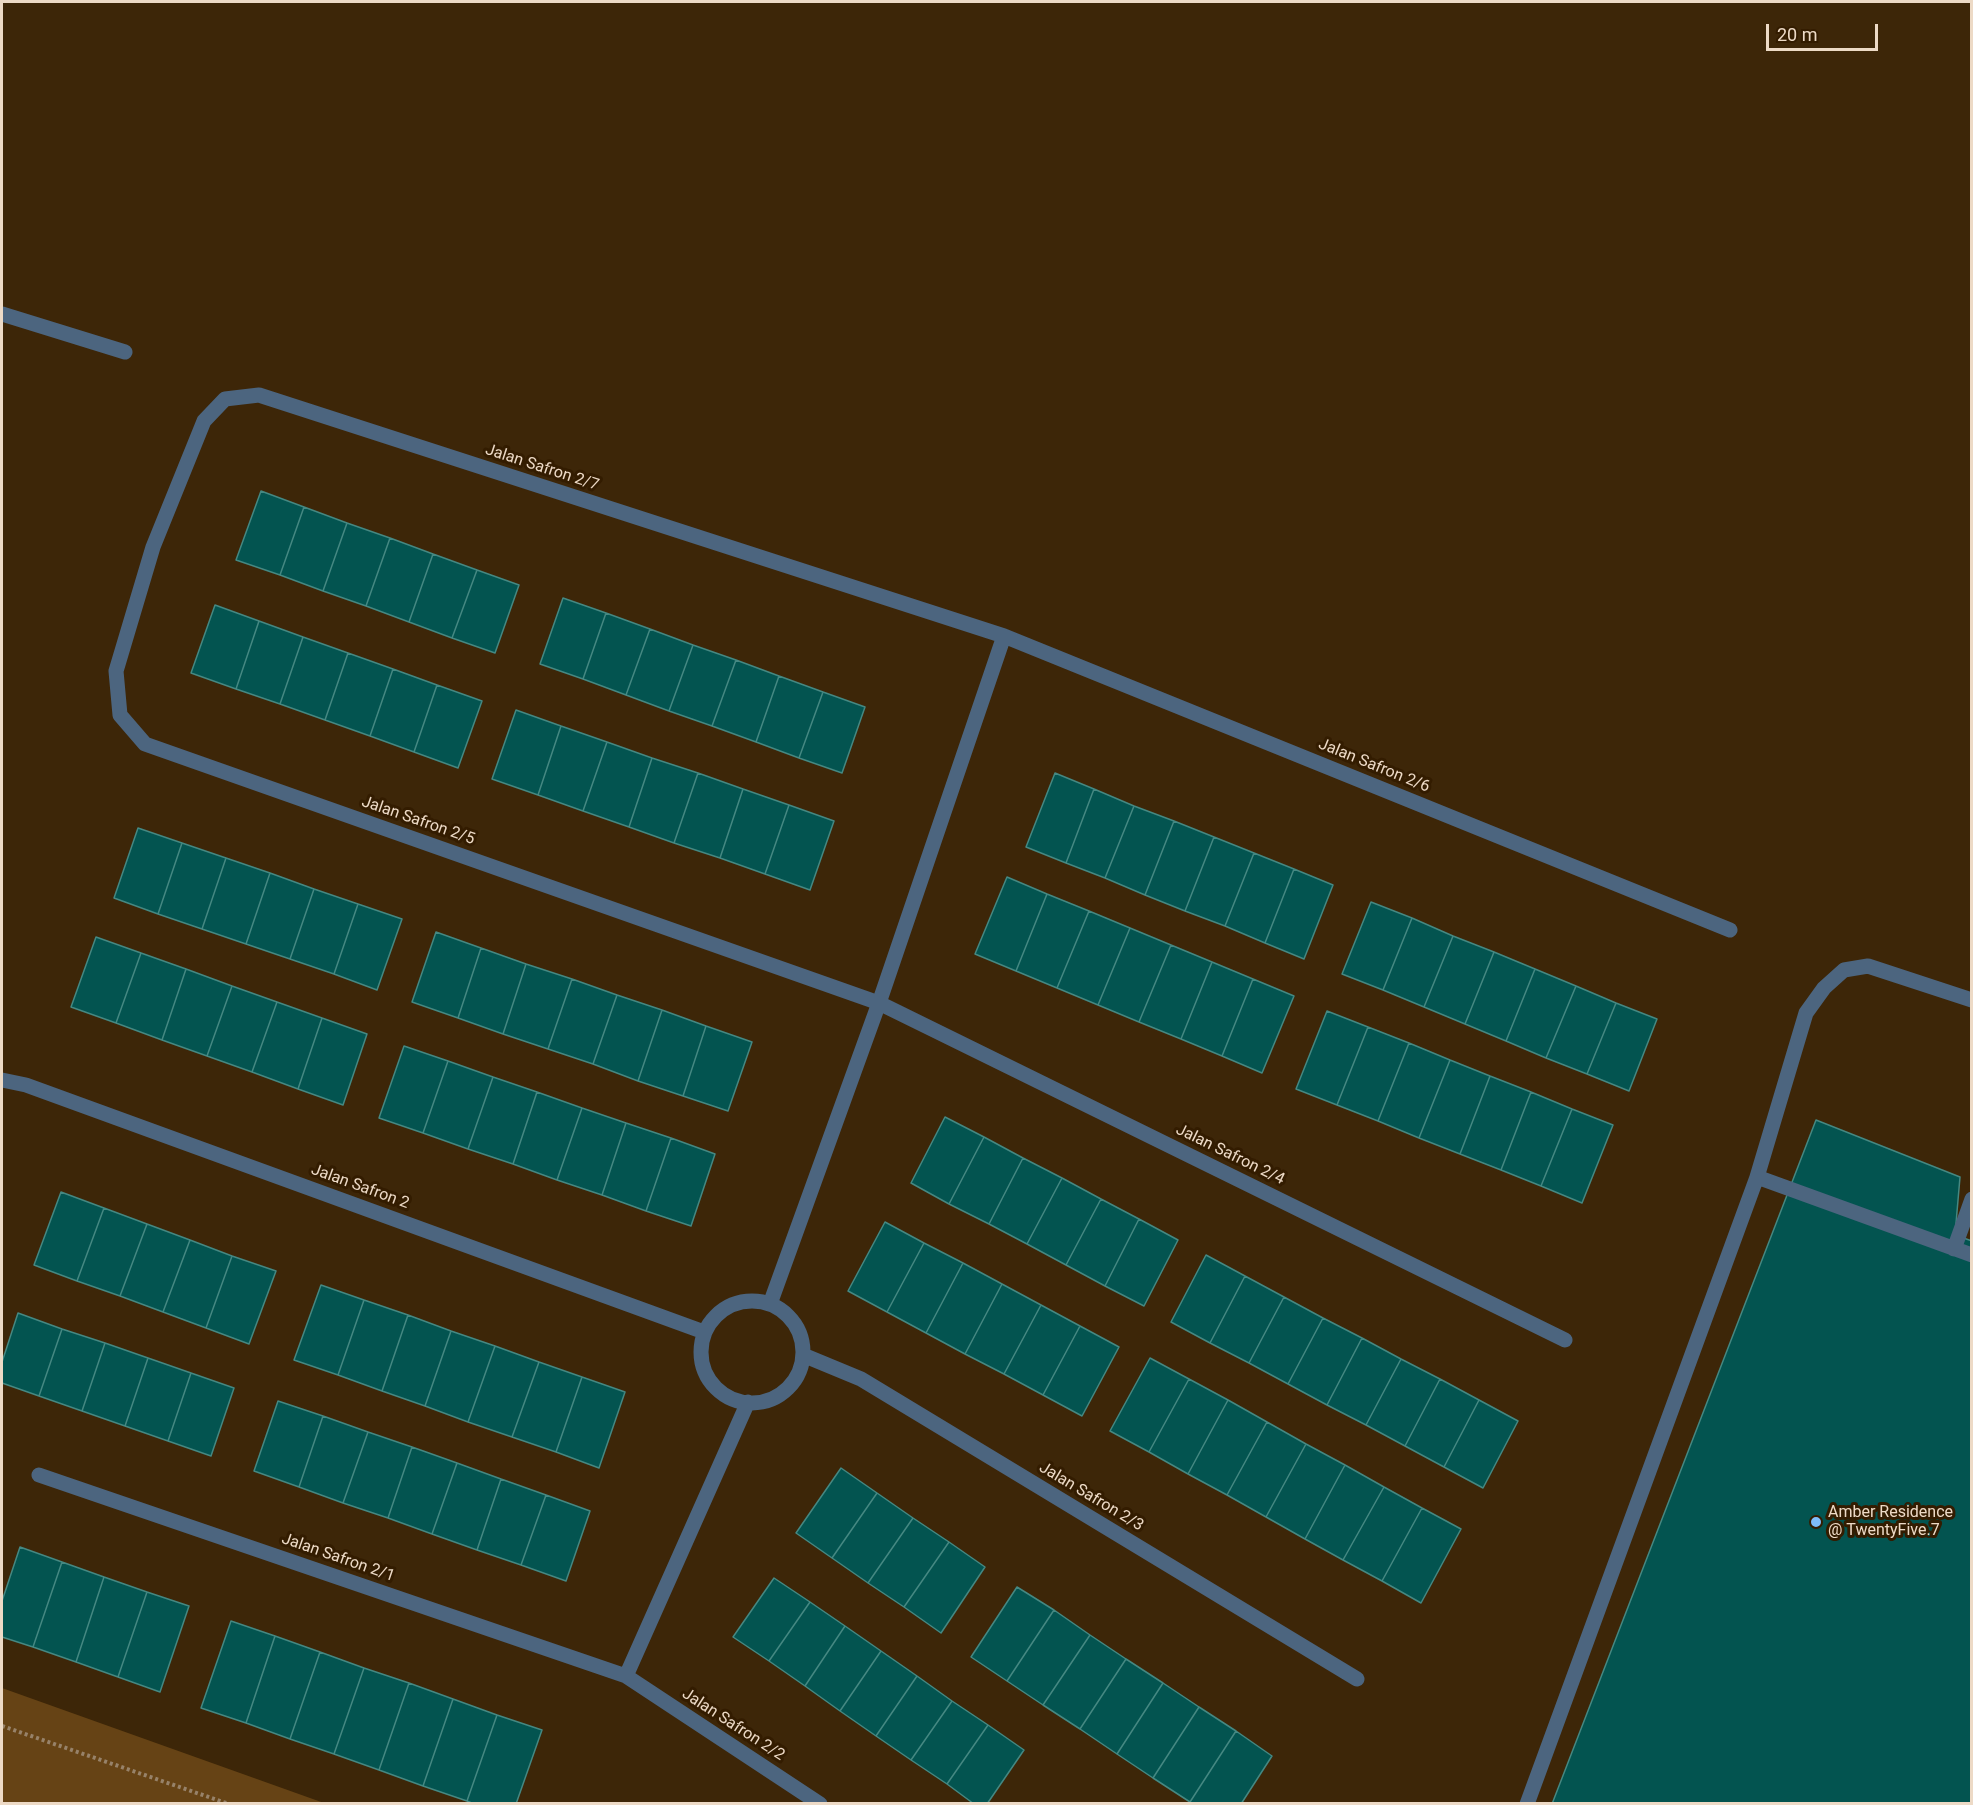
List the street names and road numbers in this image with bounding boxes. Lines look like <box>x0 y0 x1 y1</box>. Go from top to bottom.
street label: Jalan Safron 2/7 <box>483 441 601 495</box>
street label: Jalan Safron 2/6 <box>1315 735 1433 797</box>
street label: Jalan Safron 2/5 <box>359 793 477 849</box>
street label: Jalan Safron 2/4 <box>1173 1120 1287 1190</box>
street label: Jalan Safron 2 <box>308 1160 412 1214</box>
street label: Jalan Safron 2/3 <box>1035 1458 1147 1536</box>
street label: Jalan Safron 2/1 <box>279 1530 397 1586</box>
street label: Jalan Safron 2/2 <box>678 1685 788 1765</box>

